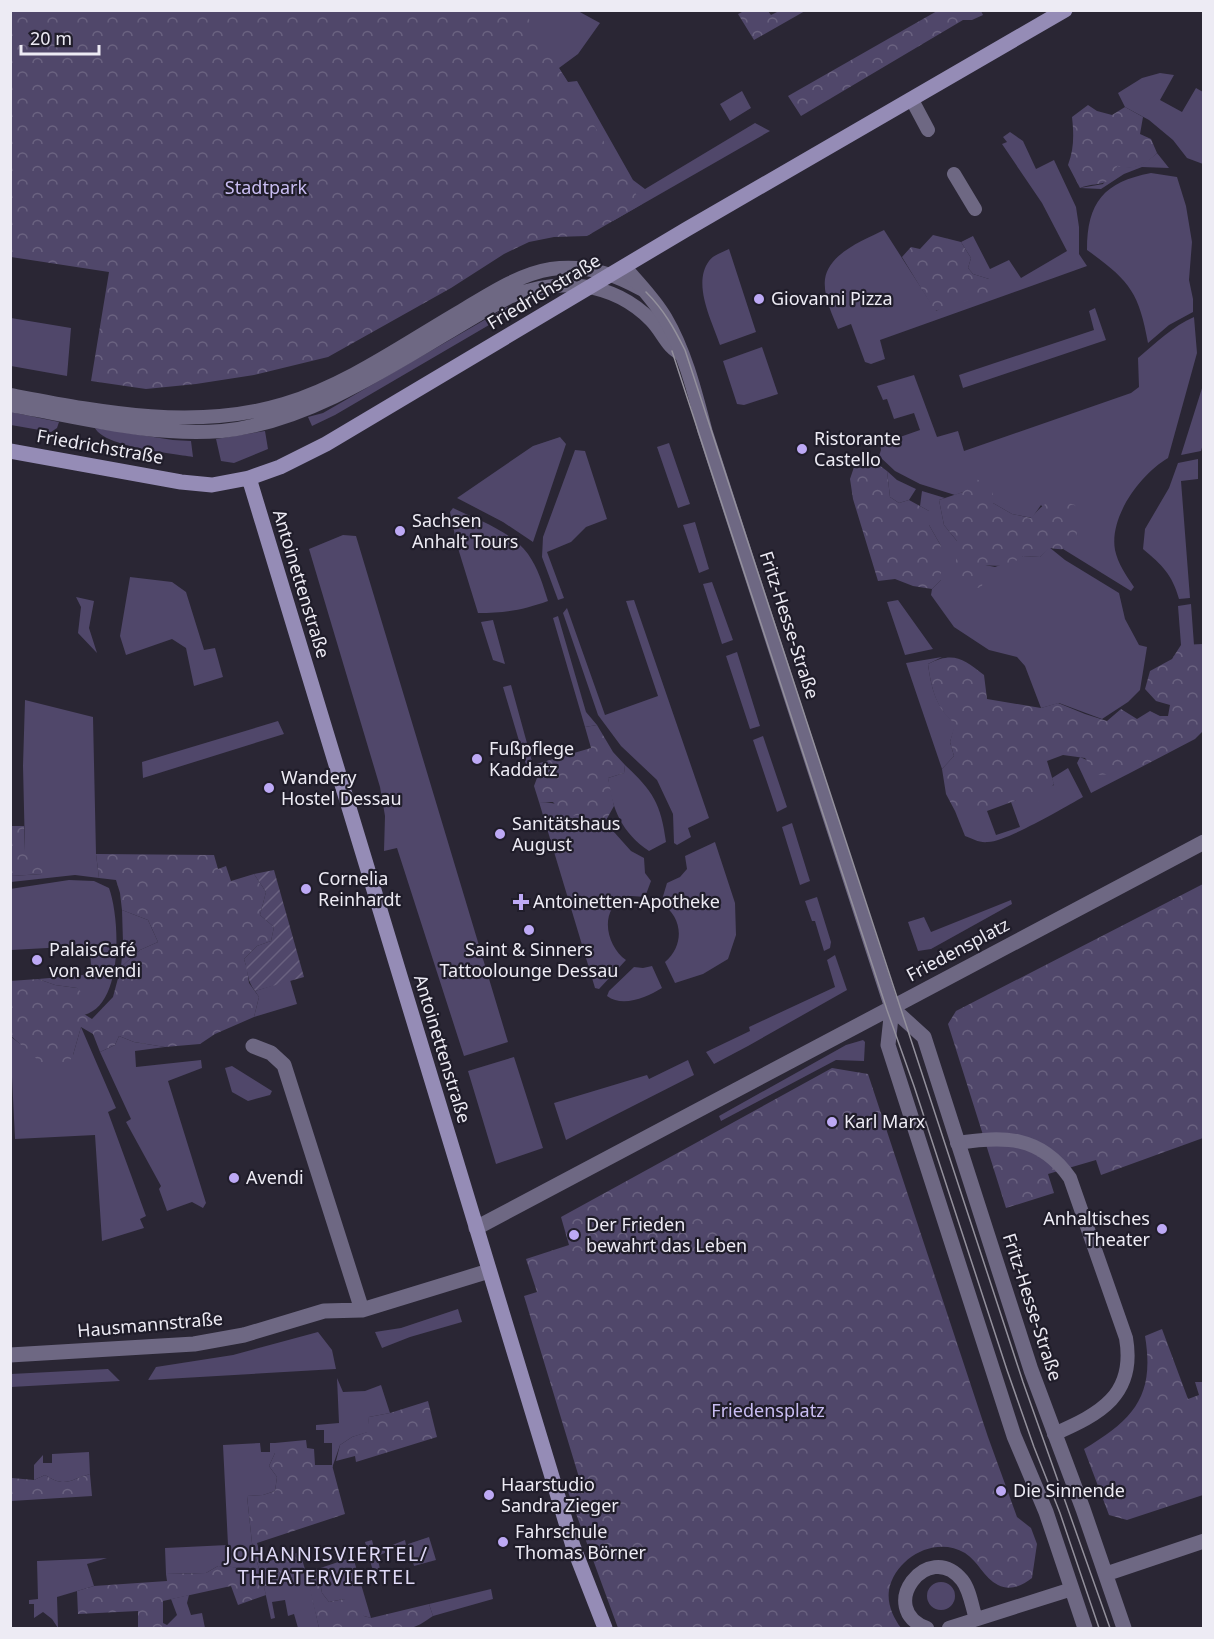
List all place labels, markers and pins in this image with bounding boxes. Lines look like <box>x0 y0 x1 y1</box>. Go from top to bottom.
place label: Giovanni Pizza <box>771 286 893 310</box>
marker: Giovanni Pizza <box>752 292 766 306</box>
place label: Ristorante Castello <box>814 426 901 471</box>
marker: Ristorante Castello <box>795 442 809 456</box>
place label: Sachsen Anhalt Tours <box>412 508 519 553</box>
marker: Sachsen Anhalt Tours <box>393 524 407 538</box>
place label: Fußpflege Kaddatz <box>489 736 574 781</box>
marker: Fußpflege Kaddatz <box>470 752 484 766</box>
place label: Wandery Hostel Dessau <box>281 765 402 810</box>
marker: Wandery Hostel Dessau <box>262 781 276 795</box>
place label: Sanitätshaus August <box>512 811 620 856</box>
marker: Sanitätshaus August <box>493 827 507 841</box>
place label: Cornelia Reinhardt <box>318 866 401 911</box>
marker: Cornelia Reinhardt <box>299 882 313 896</box>
place label: Antoinetten-Apotheke <box>533 889 720 913</box>
marker: Antoinetten-Apotheke <box>514 895 528 909</box>
marker: Saint & Sinners Tattoolounge Dessau <box>522 923 536 937</box>
place label: PalaisCafé von avendi <box>49 937 141 982</box>
place label: Saint & Sinners Tattoolounge Dessau <box>440 937 618 982</box>
marker: PalaisCafé von avendi <box>30 953 44 967</box>
place label: Karl Marx <box>844 1109 926 1133</box>
marker: Karl Marx <box>825 1115 839 1129</box>
place label: Avendi <box>246 1165 304 1189</box>
marker: Avendi <box>227 1171 241 1185</box>
place label: Anhaltisches Theater <box>1043 1206 1151 1251</box>
place label: Der Frieden bewahrt das Leben <box>586 1212 747 1257</box>
marker: Anhaltisches Theater <box>1155 1222 1169 1236</box>
marker: Der Frieden bewahrt das Leben <box>567 1228 581 1242</box>
place label: Haarstudio Sandra Zieger <box>501 1472 619 1517</box>
place label: Die Sinnende <box>1013 1478 1125 1502</box>
marker: Die Sinnende <box>994 1484 1008 1498</box>
marker: Haarstudio Sandra Zieger <box>482 1488 496 1502</box>
place label: Fahrschule Thomas Börner <box>515 1519 647 1564</box>
marker: Fahrschule Thomas Börner <box>496 1535 510 1549</box>

